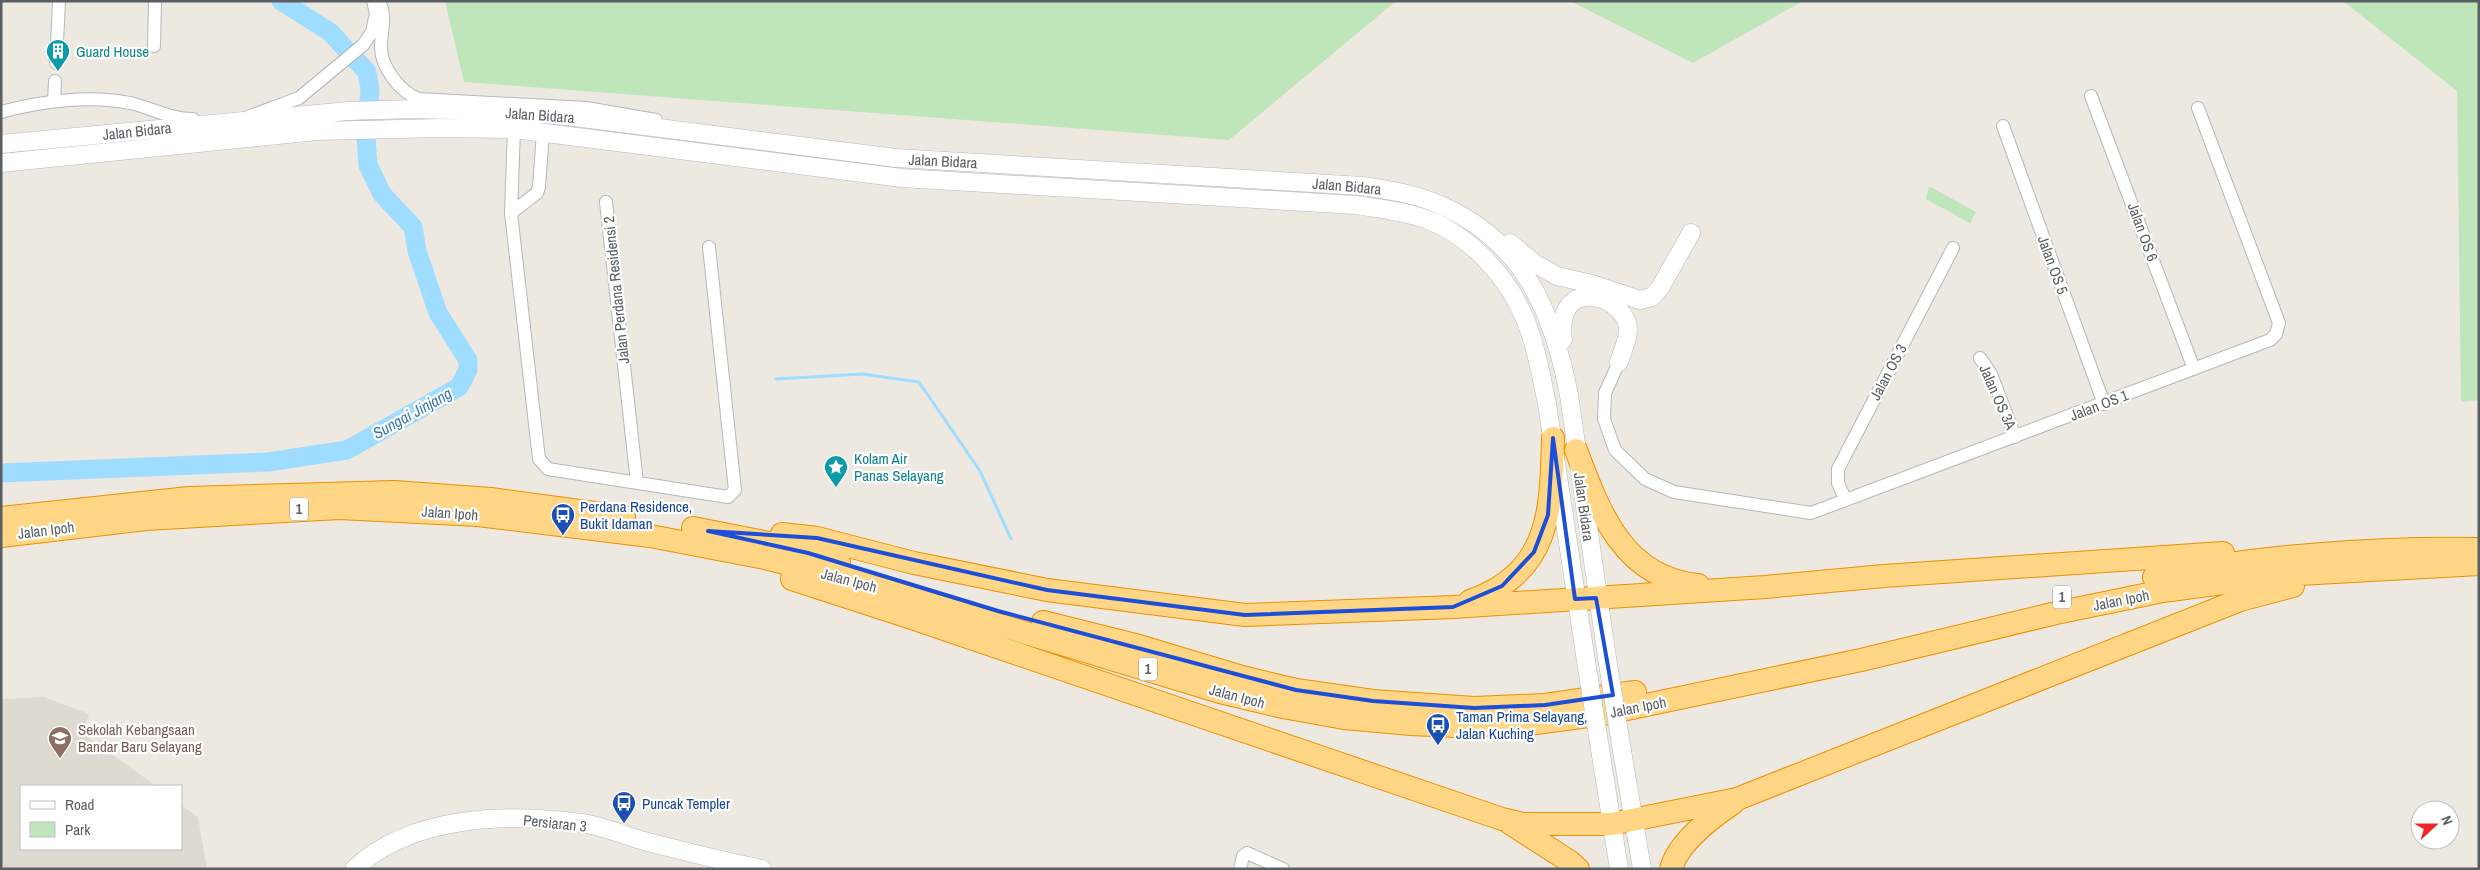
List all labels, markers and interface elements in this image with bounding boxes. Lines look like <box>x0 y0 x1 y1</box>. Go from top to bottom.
building icon: Guard House <box>45 38 71 72</box>
place label: Guard House <box>76 41 149 62</box>
street label: Jalan Bidara <box>505 102 575 128</box>
street label: Jalan Bidara <box>102 117 173 145</box>
street label: Jalan Bidara <box>908 149 978 173</box>
street label: Jalan Bidara <box>1312 173 1382 199</box>
street label: Jalan OS 6 <box>2123 200 2163 264</box>
street label: Jalan Perdana Residensi 2 <box>598 215 634 365</box>
street label: Jalan OS 5 <box>2033 233 2073 297</box>
street label: Jalan OS 3 <box>1864 340 1912 404</box>
street label: Jalan OS 3A <box>1974 361 2022 434</box>
water label: Sungai Jinjang <box>368 382 456 444</box>
street label: Jalan OS 1 <box>2067 384 2131 426</box>
place label: Kolam Air Panas Selayang <box>854 448 944 486</box>
place icon: Kolam Air Panas Selayang <box>823 454 849 488</box>
street label: Jalan Bidara <box>1569 471 1599 543</box>
place label: Perdana Residence, Bukit Idaman <box>580 496 692 534</box>
road number: 1 <box>290 498 308 520</box>
street label: Jalan Ipoh <box>421 501 479 525</box>
bus stop icon: Perdana Residence, Bukit Idaman <box>550 502 576 536</box>
street label: Jalan Ipoh <box>17 516 75 544</box>
street label: Jalan Ipoh <box>819 563 879 597</box>
street label: Jalan Ipoh <box>2091 584 2151 616</box>
road number: 1 <box>2053 586 2071 608</box>
road number: 1 <box>1139 658 1157 681</box>
street label: Jalan Ipoh <box>1207 679 1267 713</box>
street label: Jalan Ipoh <box>1608 691 1668 723</box>
place label: Taman Prima Selayang, Jalan Kuching <box>1456 706 1588 744</box>
bus stop icon: Taman Prima Selayang, Jalan Kuching <box>1425 712 1451 746</box>
place label: Sekolah Kebangsaan Bandar Baru Selayang <box>78 719 202 757</box>
school or university icon: Sekolah Kebangsaan Bandar Baru Selayang <box>47 725 73 759</box>
legend <box>20 785 182 850</box>
bus stop icon: Puncak Templer <box>611 790 637 824</box>
place label: Puncak Templer <box>642 793 730 814</box>
text: Road <box>65 794 94 815</box>
north arrow <box>2410 800 2460 850</box>
street label: Persiaran 3 <box>522 809 588 837</box>
text: N <box>2437 813 2457 827</box>
text: Park <box>65 819 91 840</box>

